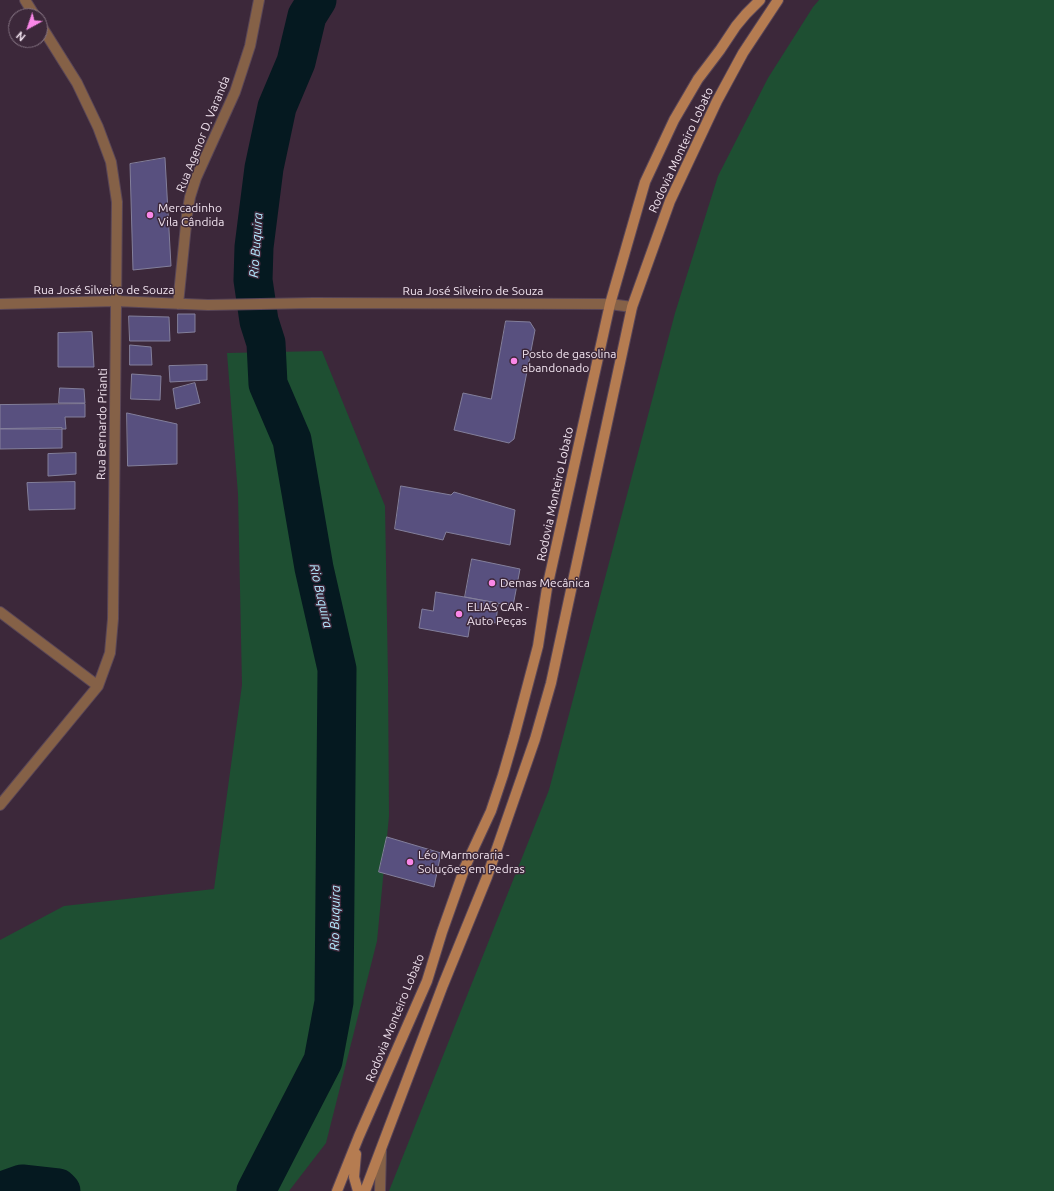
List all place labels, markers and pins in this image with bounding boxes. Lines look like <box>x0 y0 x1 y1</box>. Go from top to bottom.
place label: Mercadinho Vila Cândida <box>158 201 225 229</box>
marker: Mercadinho Vila Cândida <box>145 210 155 220</box>
place label: Posto de gasolina abandonado <box>522 347 616 375</box>
marker: Posto de gasolina abandonado <box>509 356 519 366</box>
place label: Demas Mecânica <box>500 576 590 590</box>
marker: Demas Mecânica <box>487 578 497 588</box>
place label: ELIAS CAR - Auto Peças <box>467 600 529 628</box>
marker: ELIAS CAR - Auto Peças <box>454 609 464 619</box>
place label: Léo Marmoraria - Soluções em Pedras <box>418 848 525 876</box>
marker: Léo Marmoraria - Soluções em Pedras <box>405 857 415 867</box>

